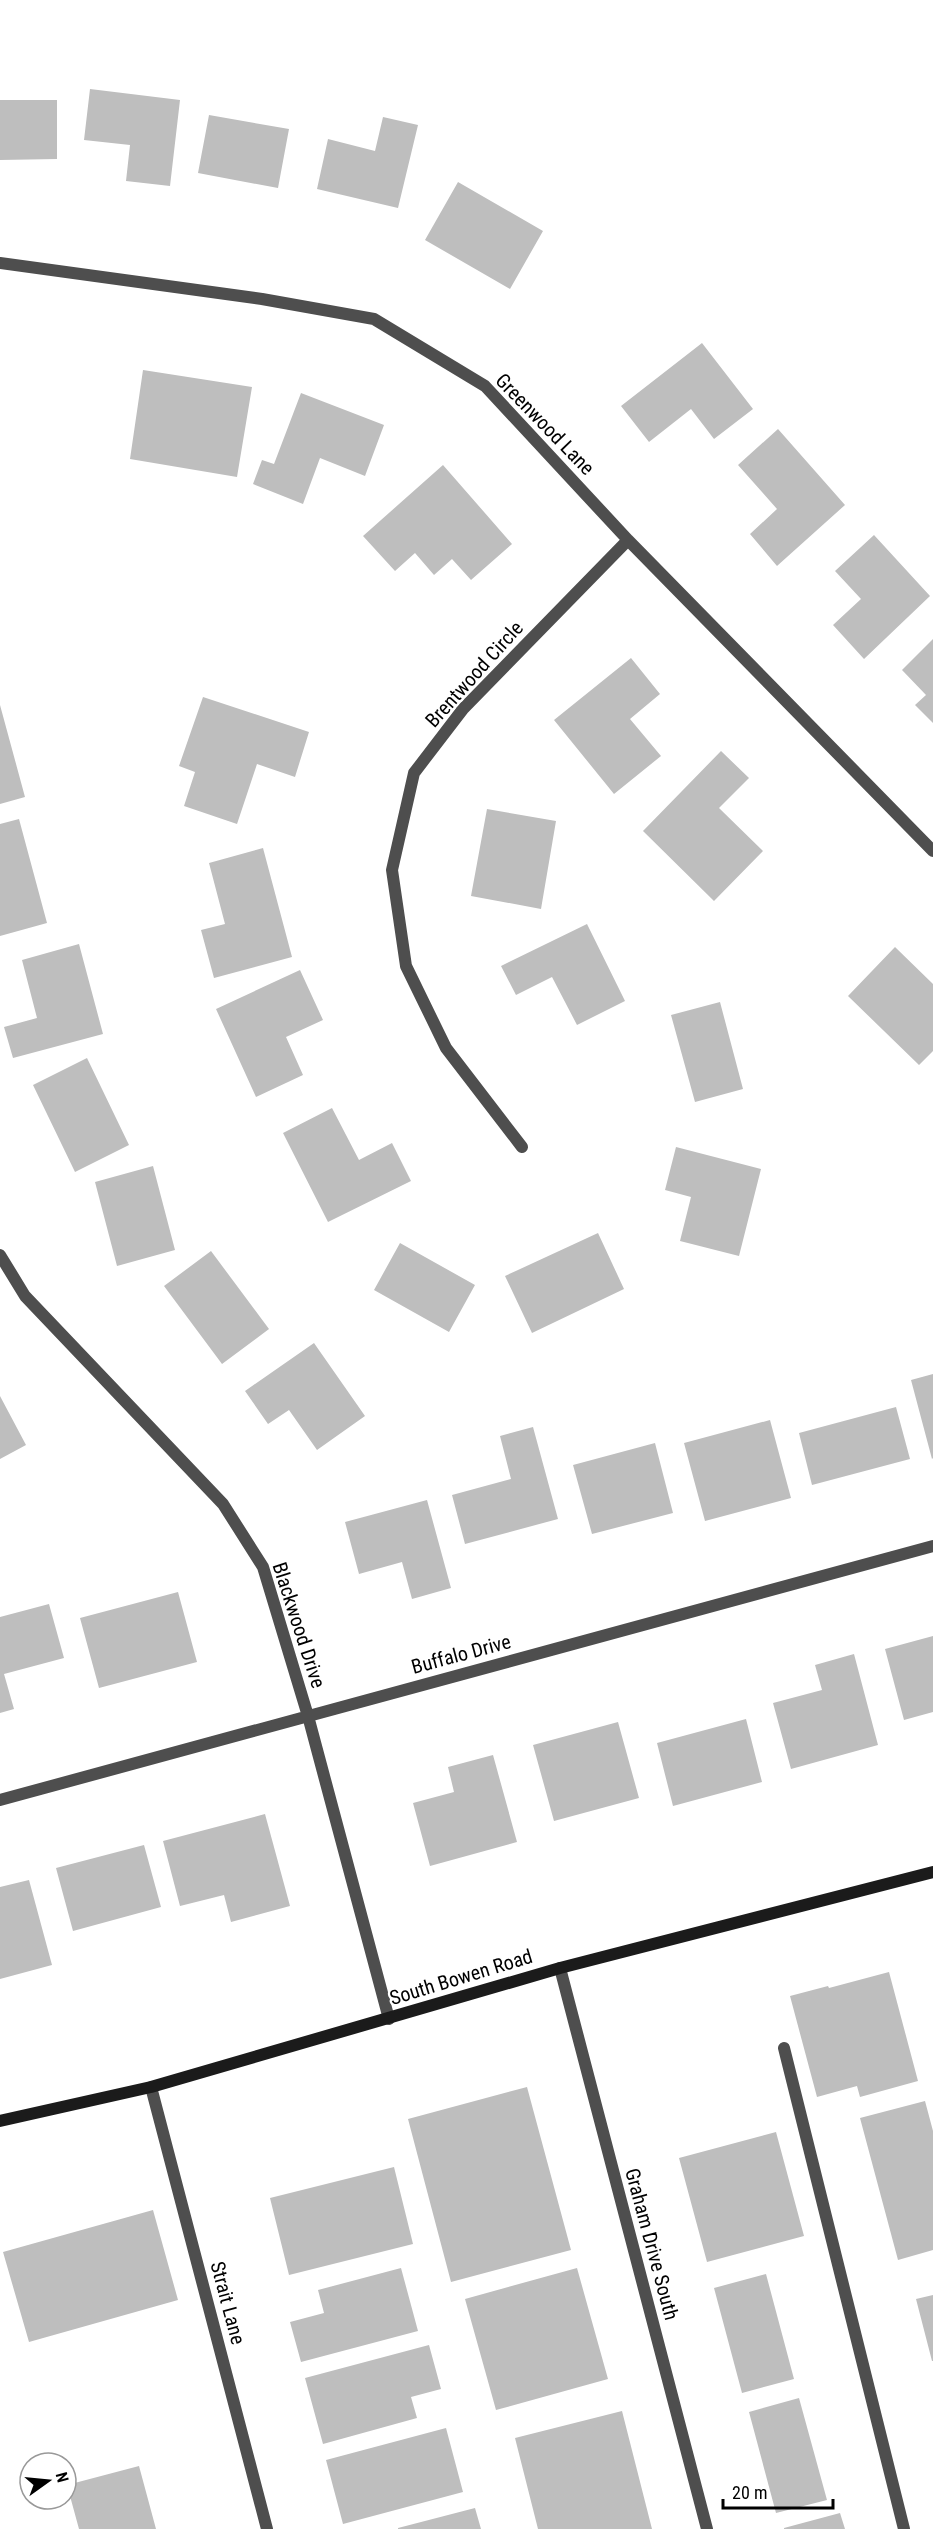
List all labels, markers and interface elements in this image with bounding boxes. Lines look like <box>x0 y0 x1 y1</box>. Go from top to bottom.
street label: Greenwood Lane <box>491 368 599 480</box>
street label: Brentwood Circle <box>420 616 528 732</box>
street label: Blackwood Drive <box>267 1559 331 1691</box>
street label: Buffalo Drive <box>409 1629 513 1679</box>
street label: South Bowen Road <box>387 1944 535 2010</box>
street label: Graham Drive South <box>620 2165 684 2323</box>
street label: Strait Lane <box>205 2259 251 2347</box>
north arrow <box>18 2451 78 2511</box>
text: N <box>52 2470 72 2484</box>
scale bar <box>723 2472 832 2510</box>
text: 20 m <box>732 2482 767 2503</box>

